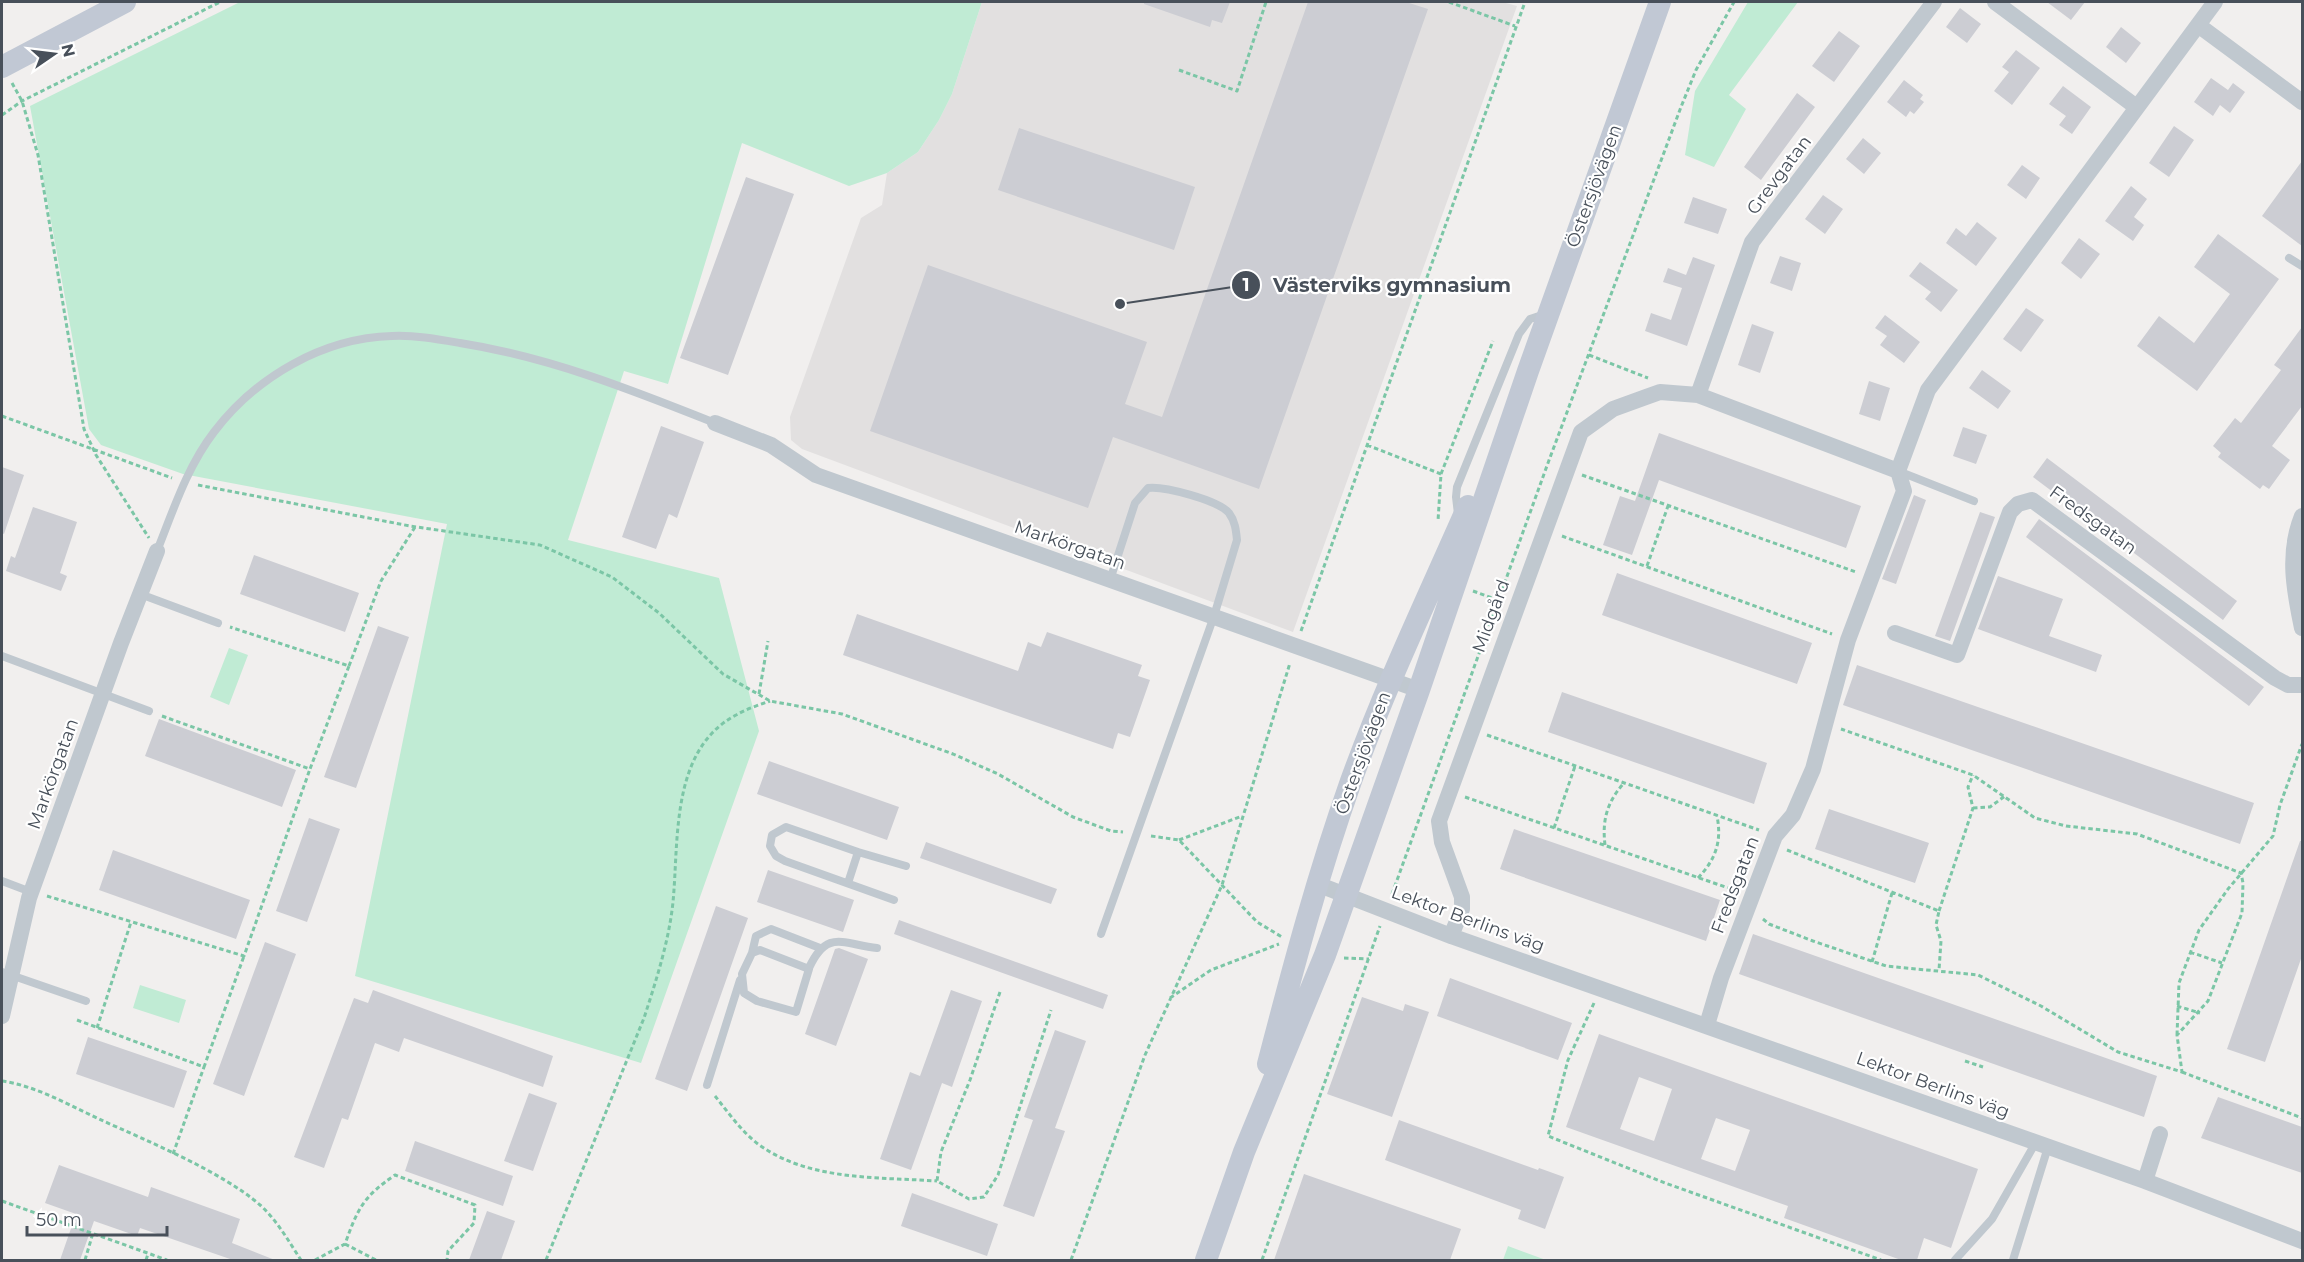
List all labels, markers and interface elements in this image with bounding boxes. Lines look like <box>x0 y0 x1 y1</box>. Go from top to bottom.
north arrow <box>24 24 84 84</box>
text: N <box>57 42 79 59</box>
street label: Östersjövägen <box>1562 122 1626 250</box>
street label: Grevgatan <box>1742 131 1816 219</box>
callout: Västerviks gymnasium <box>1231 266 1523 304</box>
text: Västerviks gymnasium <box>1272 273 1511 297</box>
text: 1 <box>1242 274 1250 296</box>
street label: Fredsgatan <box>2045 481 2141 559</box>
street label: Markörgatan <box>1011 516 1129 574</box>
street label: Midgård <box>1468 576 1514 656</box>
street label: Östersjövägen <box>1331 689 1395 817</box>
street label: Markörgatan <box>23 716 83 832</box>
street label: Fredsgatan <box>1706 833 1764 937</box>
street label: Lektor Berlins väg <box>1388 881 1548 957</box>
street label: Lektor Berlins väg <box>1853 1047 2013 1123</box>
scale bar <box>27 1199 166 1237</box>
text: 50 m <box>36 1209 82 1231</box>

